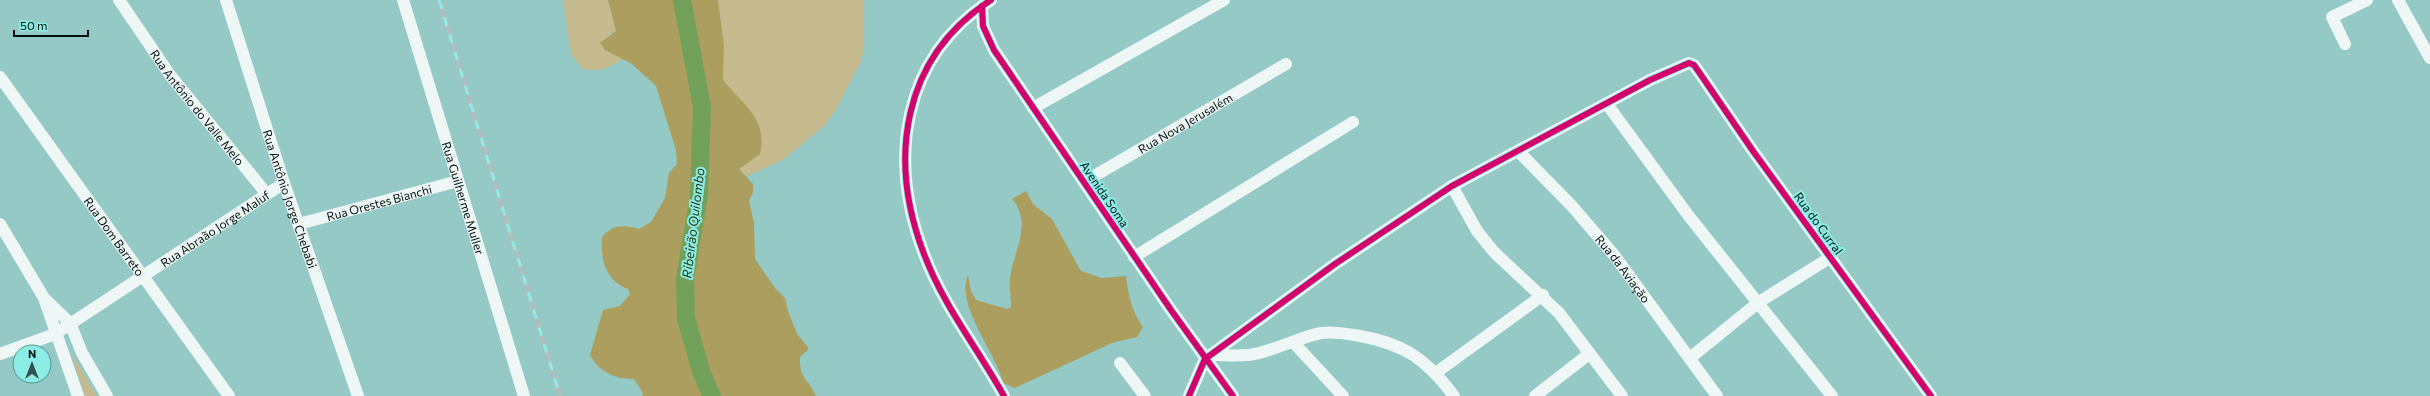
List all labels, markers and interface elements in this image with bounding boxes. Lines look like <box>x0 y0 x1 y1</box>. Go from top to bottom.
scale bar <box>14 12 88 38</box>
text: 50 m <box>20 18 48 32</box>
street label: Rua Antônio do Valle Melo <box>148 47 247 168</box>
street label: Rua Nova Jerusalém <box>1135 90 1235 156</box>
street label: Rua Antônio Jorge Chebabi <box>260 128 320 270</box>
street label: Rua Guilherme Muller <box>440 140 487 256</box>
street label: Avenida Soma <box>1078 158 1132 230</box>
water label: Ribeirão Quilombo <box>678 167 708 279</box>
street label: Rua Orestes Bianchi <box>325 181 433 223</box>
street label: Rua Abraão Jorge Maluf <box>158 187 272 270</box>
street label: Rua do Curral <box>1792 189 1846 257</box>
street label: Rua Dom Barreto <box>81 194 147 278</box>
street label: Rua da Aviação <box>1593 232 1653 305</box>
north arrow <box>12 344 52 384</box>
text: N <box>28 347 36 360</box>

